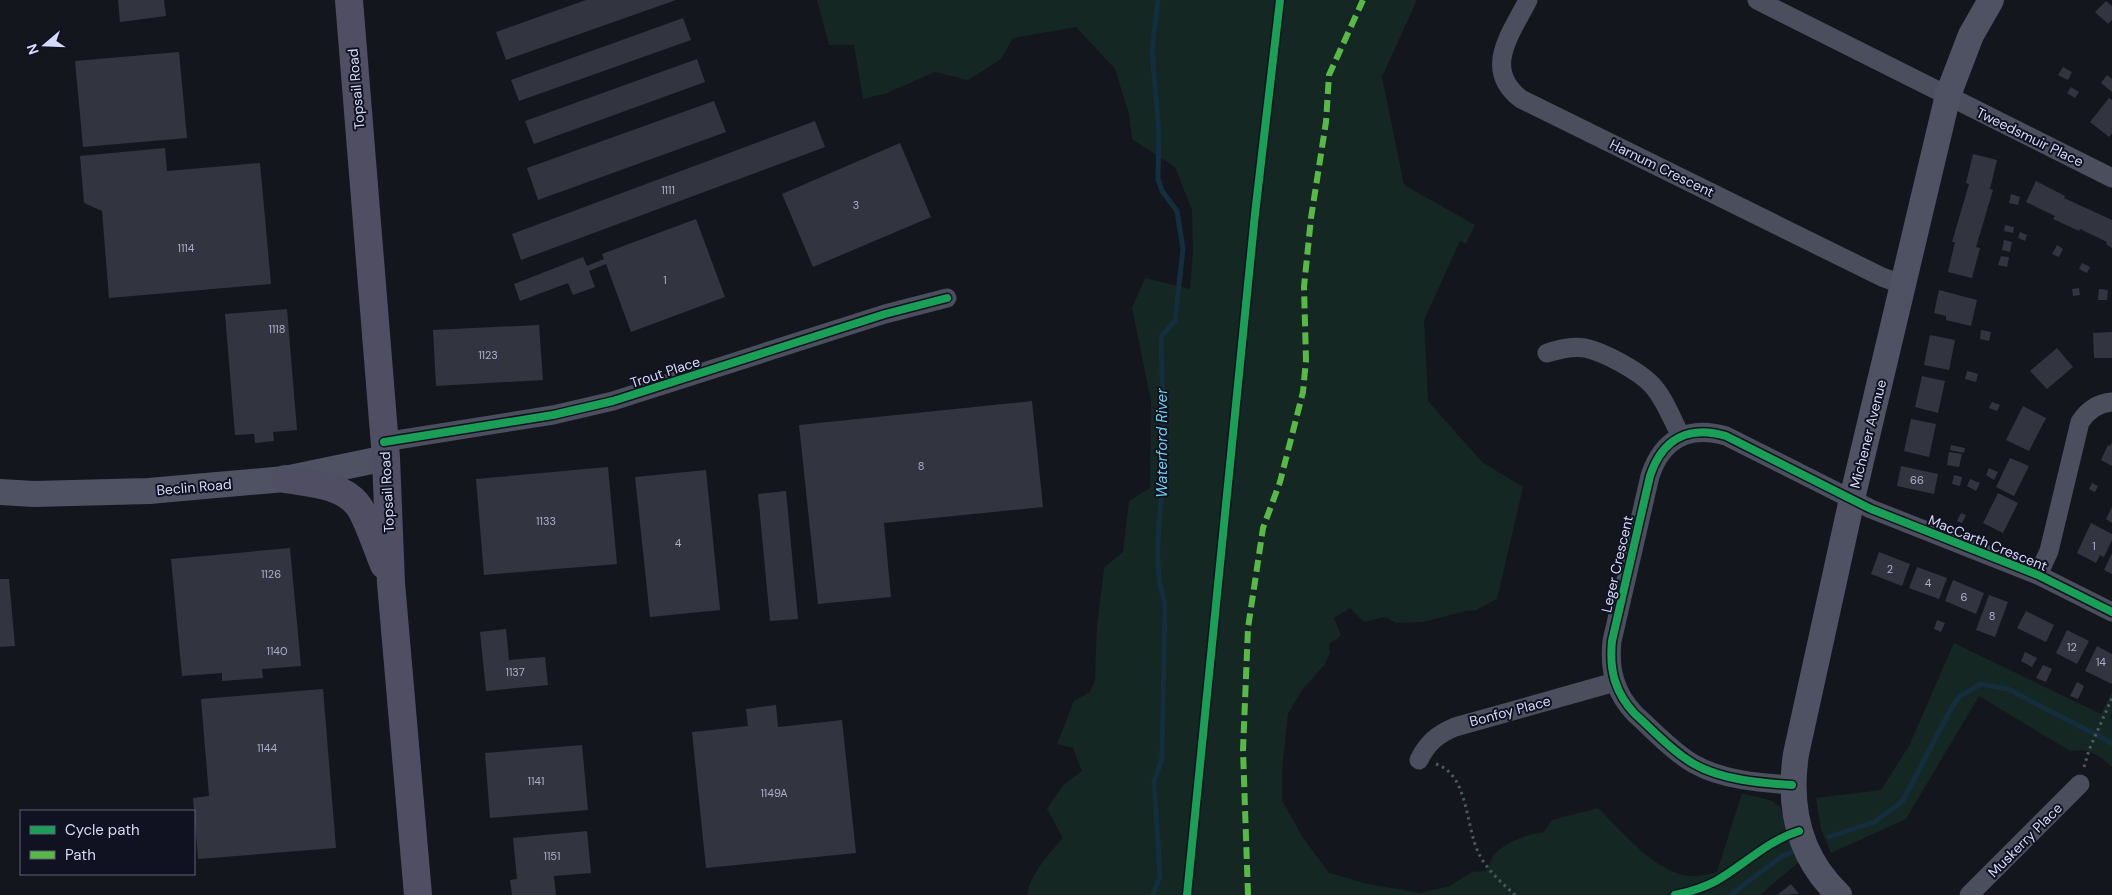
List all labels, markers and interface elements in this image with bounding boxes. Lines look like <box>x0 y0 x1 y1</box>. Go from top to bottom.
north arrow <box>20 20 70 70</box>
text: N <box>23 41 43 57</box>
street label: Topsail Road <box>343 48 369 130</box>
street label: Tweedsmuir Place <box>1974 103 2086 171</box>
street label: Harnum Crescent <box>1607 135 1717 201</box>
house number: 1111 <box>661 183 675 197</box>
house number: 3 <box>853 198 859 212</box>
house number: 1114 <box>178 241 195 255</box>
house number: 1 <box>663 273 667 287</box>
house number: 1118 <box>269 322 285 336</box>
house number: 1123 <box>478 348 498 362</box>
street label: Trout Place <box>628 352 702 392</box>
street label: Michener Avenue <box>1846 378 1890 490</box>
water label: Waterford River <box>1152 388 1172 498</box>
street label: Topsail Road <box>376 451 398 533</box>
house number: 8 <box>918 459 924 473</box>
house number: 66 <box>1910 473 1924 487</box>
street label: Beclin Road <box>156 475 232 499</box>
street label: MacCarth Crescent <box>1926 511 2050 575</box>
house number: 1133 <box>536 514 556 528</box>
street label: Leger Crescent <box>1597 514 1637 614</box>
house number: 4 <box>675 536 682 550</box>
house number: 1 <box>2092 539 2096 553</box>
house number: 2 <box>1887 562 1893 576</box>
house number: 1126 <box>261 567 281 581</box>
house number: 4 <box>1925 576 1932 590</box>
house number: 6 <box>1961 590 1968 604</box>
house number: 8 <box>1989 609 1995 623</box>
house number: 12 <box>2067 640 2077 654</box>
house number: 1140 <box>266 644 288 658</box>
house number: 14 <box>2096 655 2106 669</box>
house number: 1137 <box>505 665 525 679</box>
street label: Bonfoy Place <box>1467 692 1553 730</box>
house number: 1144 <box>257 741 277 755</box>
house number: 1141 <box>528 774 544 788</box>
house number: 1149A <box>760 786 788 800</box>
street label: Muskerry Place <box>1984 799 2066 881</box>
legend <box>20 810 195 875</box>
text: Cycle path <box>65 820 140 840</box>
text: Path <box>65 845 96 865</box>
house number: 1151 <box>543 849 561 863</box>

